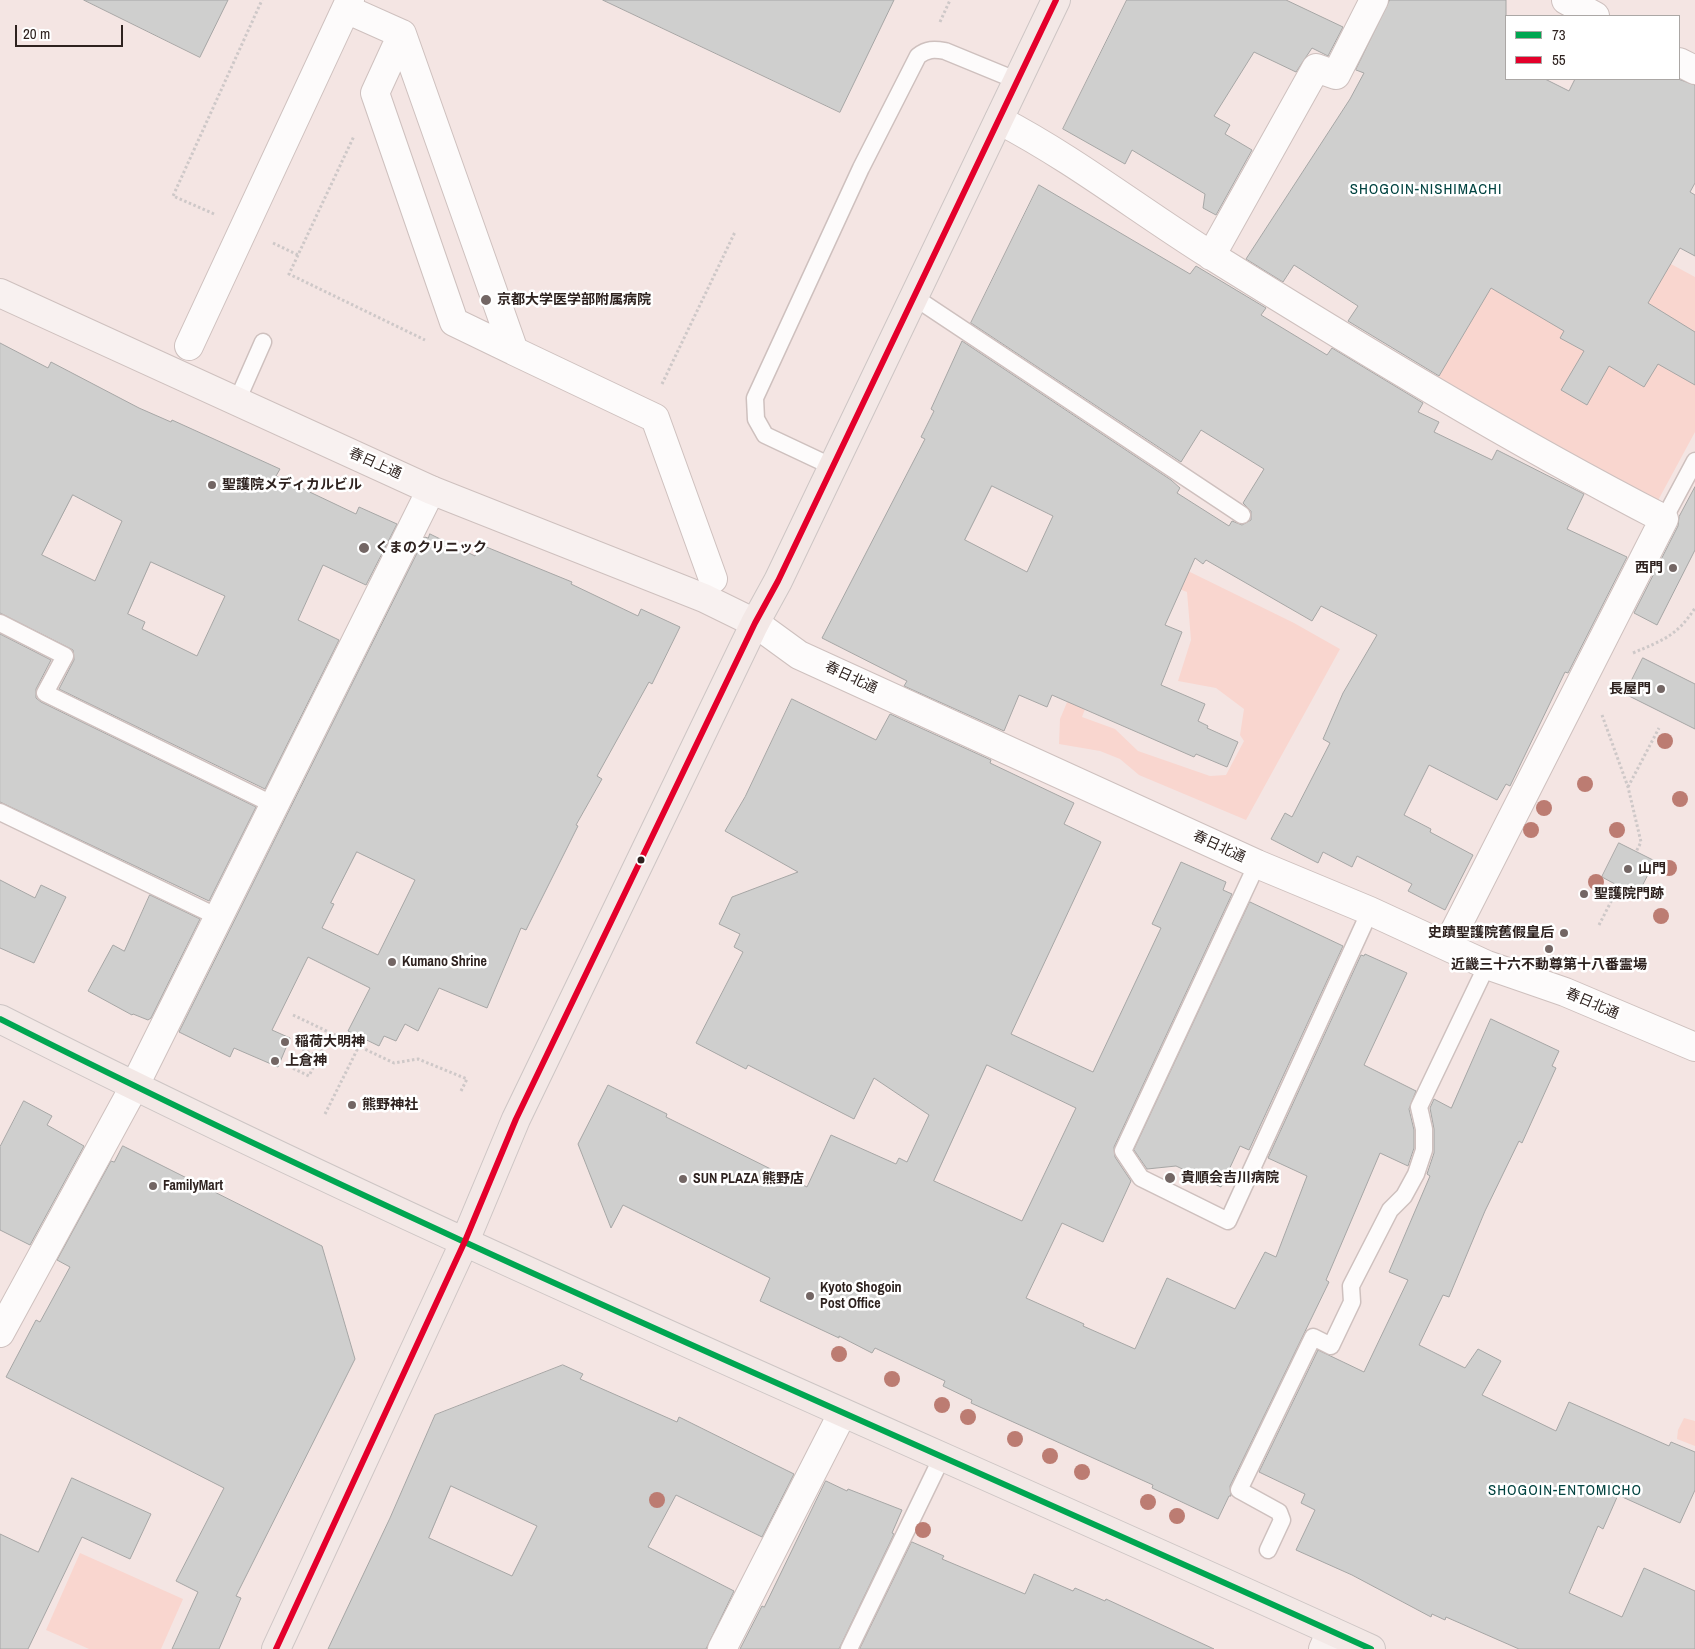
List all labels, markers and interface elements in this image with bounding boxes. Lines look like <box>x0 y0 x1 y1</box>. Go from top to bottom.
scale bar <box>18 15 125 47</box>
legend <box>1505 15 1680 80</box>
text: 20 m <box>23 23 50 44</box>
text: 73 <box>1552 24 1566 45</box>
text: 55 <box>1552 49 1566 70</box>
district label: SHOGOIN-NISHIMACHI <box>1347 181 1505 199</box>
place label: 京都大学医学部附属病院 <box>497 292 651 308</box>
marker: 京都大学医学部附属病院 <box>479 293 493 307</box>
street label: 春日上通 <box>346 445 404 483</box>
place label: 聖護院メディカルビル <box>222 477 362 493</box>
marker: 聖護院メディカルビル <box>206 479 218 491</box>
place label: くまのクリニック <box>375 540 487 556</box>
marker: くまのクリニック <box>357 541 371 555</box>
place label: 西門 <box>1635 560 1663 576</box>
marker: 西門 <box>1667 562 1679 574</box>
street label: 春日北通 <box>822 659 880 697</box>
place label: 長屋門 <box>1609 681 1651 697</box>
marker: 長屋門 <box>1655 683 1667 695</box>
street label: 春日北通 <box>1190 828 1248 866</box>
unlabelled marker <box>636 855 646 865</box>
place label: 山門 <box>1638 861 1666 877</box>
marker: 山門 <box>1622 863 1634 875</box>
place label: 聖護院門跡 <box>1594 886 1664 902</box>
marker: 聖護院門跡 <box>1578 888 1590 900</box>
place label: 史蹟聖護院舊假皇后 <box>1428 925 1554 941</box>
marker: 史蹟聖護院舊假皇后 <box>1558 927 1570 939</box>
marker: 近畿三十六不動尊第十八番霊場 <box>1543 943 1555 955</box>
place label: Kumano Shrine <box>402 954 487 970</box>
marker: Kumano Shrine <box>386 956 398 968</box>
place label: 近畿三十六不動尊第十八番霊場 <box>1451 957 1647 973</box>
street label: 春日北通 <box>1563 985 1621 1023</box>
place label: 稲荷大明神 <box>295 1034 365 1050</box>
marker: 稲荷大明神 <box>279 1036 291 1048</box>
place label: 上倉神 <box>285 1053 327 1069</box>
marker: 上倉神 <box>269 1055 281 1067</box>
place label: 熊野神社 <box>362 1097 418 1113</box>
marker: 熊野神社 <box>346 1099 358 1111</box>
place label: 貴順会吉川病院 <box>1181 1170 1279 1186</box>
place label: SUN PLAZA 熊野店 <box>693 1171 804 1187</box>
marker: 貴順会吉川病院 <box>1163 1171 1177 1185</box>
marker: SUN PLAZA 熊野店 <box>677 1173 689 1185</box>
place label: FamilyMart <box>163 1178 223 1194</box>
marker: FamilyMart <box>147 1180 159 1192</box>
place label: Kyoto Shogoin Post Office <box>820 1280 902 1312</box>
marker: Kyoto Shogoin Post Office <box>804 1290 816 1302</box>
district label: SHOGOIN-ENTOMICHO <box>1486 1482 1644 1500</box>

